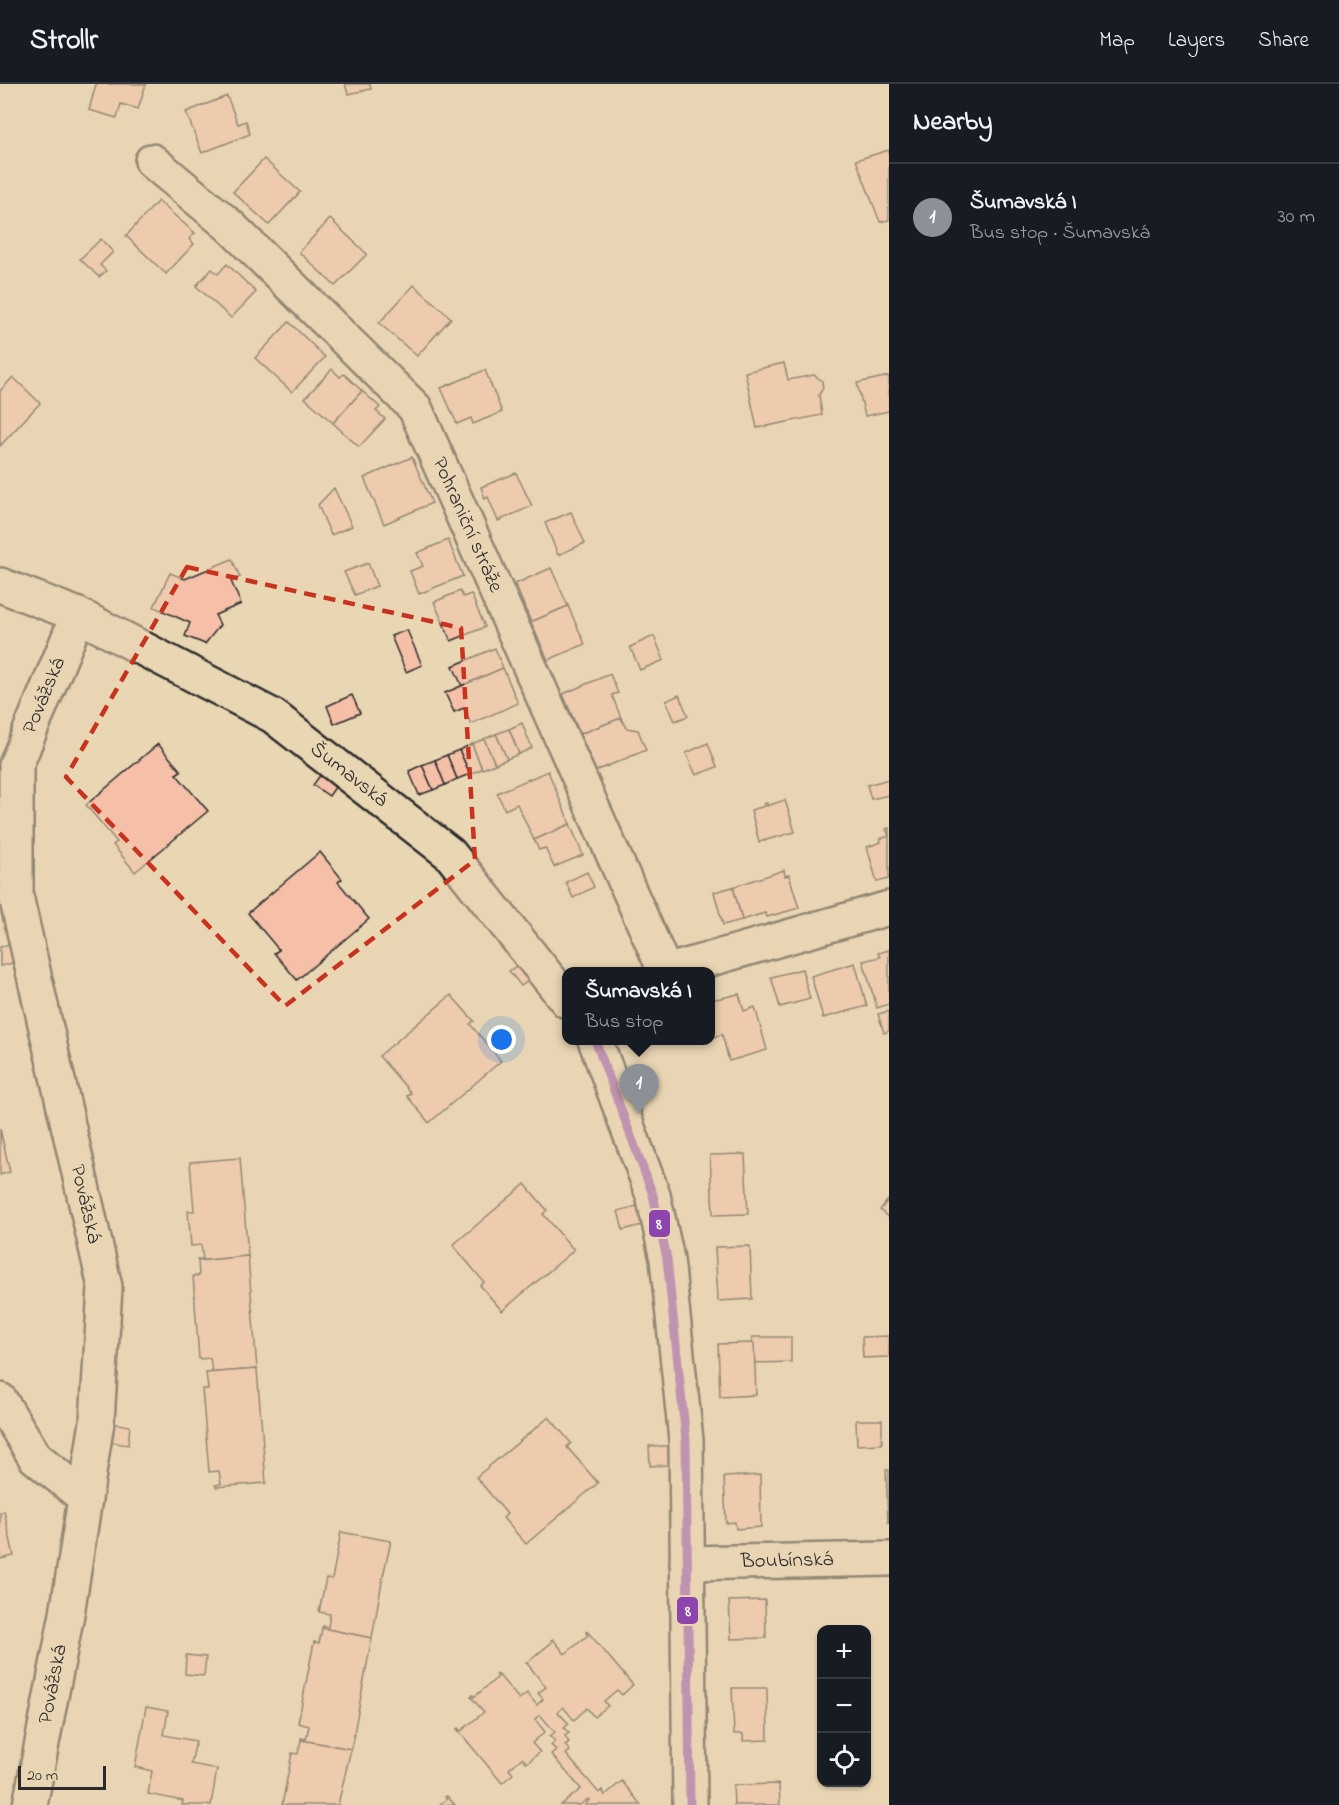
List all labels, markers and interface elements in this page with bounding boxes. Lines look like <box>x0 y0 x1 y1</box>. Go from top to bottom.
text: Strollr <box>30 21 98 62</box>
text: Map <box>1099 26 1135 56</box>
text: Layers <box>1168 26 1225 56</box>
text: Share <box>1258 26 1309 56</box>
text: Nearby <box>913 104 992 142</box>
text: Šumavská I <box>970 187 1077 219</box>
text: 1 <box>929 203 936 232</box>
text: 30 m <box>1278 203 1315 232</box>
text: Bus stop · Šumavská <box>970 219 1150 248</box>
street label: Pohraniční stráže <box>424 453 510 598</box>
street label: Povážská <box>15 653 74 738</box>
street label: Šumavská <box>303 735 394 815</box>
popup <box>562 967 715 1045</box>
text: Šumavská I <box>585 976 692 1008</box>
text: Bus stop <box>585 1008 663 1037</box>
your location <box>487 1025 516 1054</box>
pin: 1 <box>620 1064 658 1114</box>
street label: Povážská <box>61 1162 109 1247</box>
line badge: 8 <box>648 1209 671 1238</box>
text: 8 <box>655 1213 662 1237</box>
street label: Boubínská <box>739 1545 834 1577</box>
line badge: 8 <box>676 1596 699 1625</box>
text: 8 <box>684 1600 691 1624</box>
map controls <box>817 1625 871 1787</box>
button: + <box>817 1625 871 1679</box>
street label: Povážská <box>31 1642 76 1726</box>
button: − <box>817 1679 871 1733</box>
button: locate <box>817 1733 871 1787</box>
scale bar <box>18 1763 106 1790</box>
text: 20 m <box>27 1764 58 1788</box>

